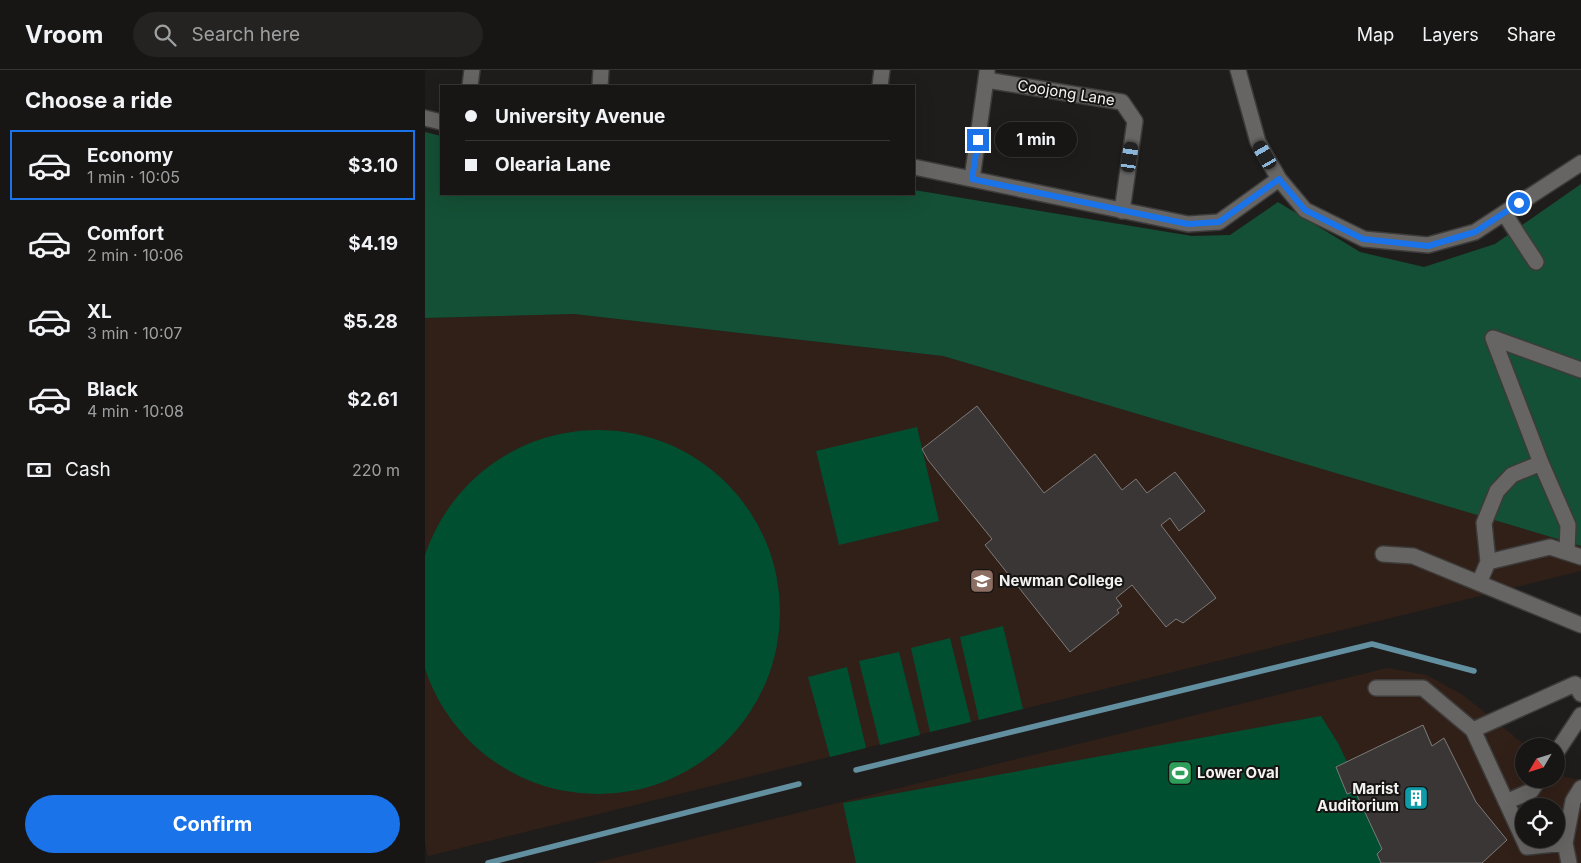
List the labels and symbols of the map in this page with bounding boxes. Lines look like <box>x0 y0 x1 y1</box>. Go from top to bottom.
street label: Coojong Lane <box>1016 75 1116 110</box>
callout: 1 min <box>995 122 1078 158</box>
route end <box>967 129 989 151</box>
car <box>1251 138 1278 172</box>
car <box>1120 141 1139 173</box>
route start <box>1508 192 1530 214</box>
school or university icon: Newman College <box>969 568 995 594</box>
place label: Newman College <box>999 571 1123 590</box>
north arrow <box>1515 738 1565 788</box>
sports icon: Lower Oval <box>1167 760 1193 786</box>
place label: Lower Oval <box>1197 763 1279 782</box>
place label: Marist Auditorium <box>1317 779 1399 815</box>
building icon: Marist Auditorium <box>1403 785 1429 811</box>

